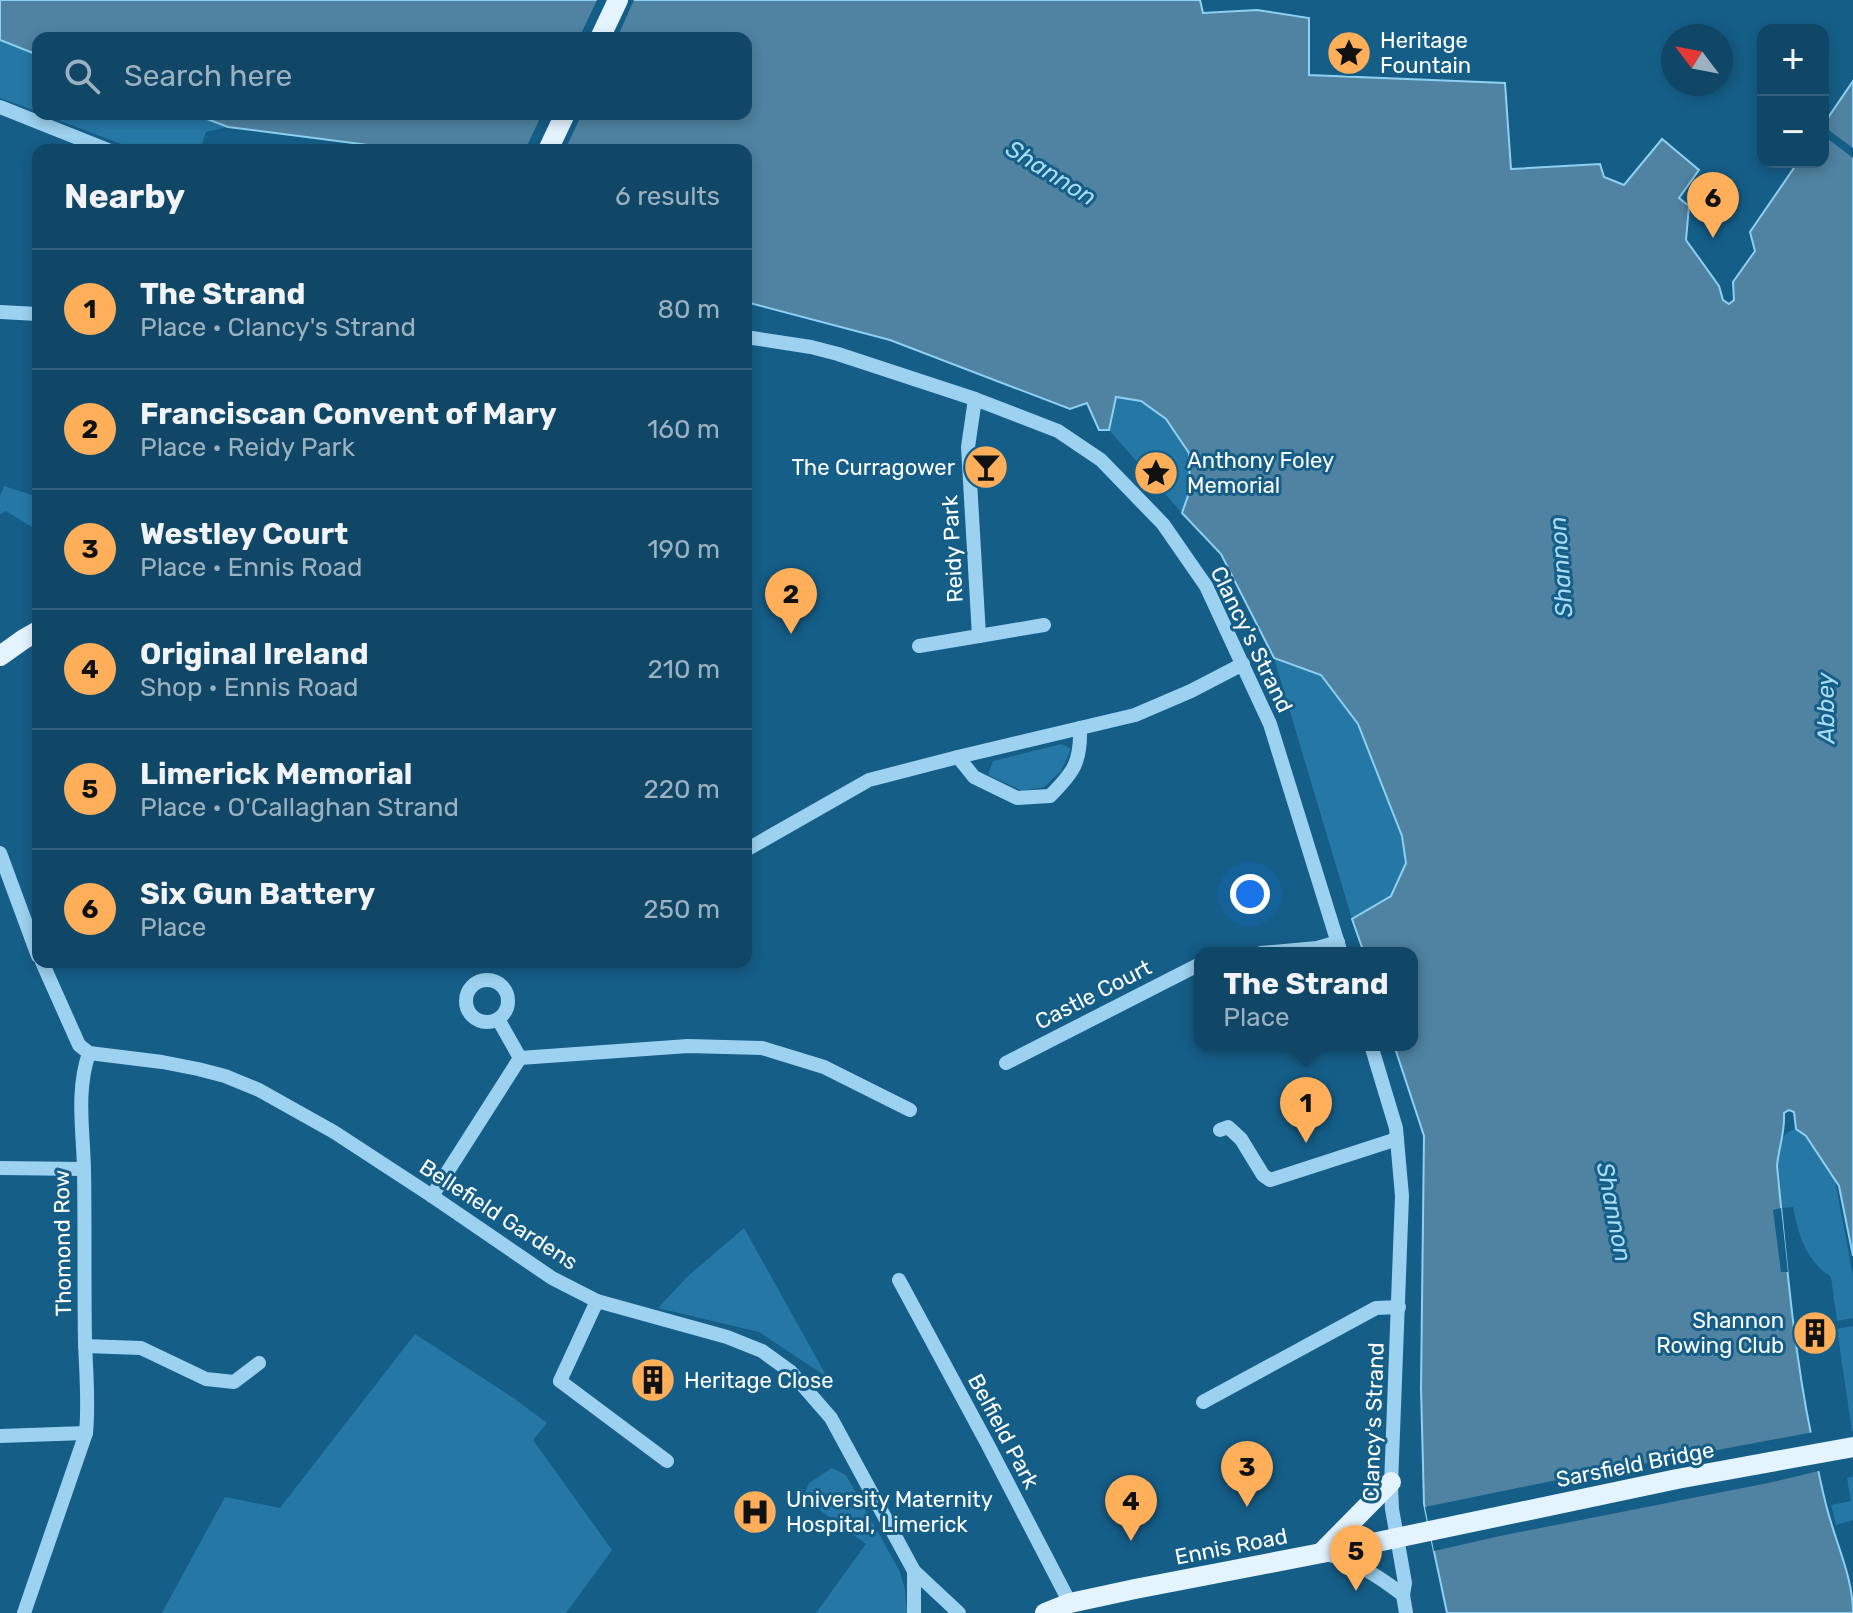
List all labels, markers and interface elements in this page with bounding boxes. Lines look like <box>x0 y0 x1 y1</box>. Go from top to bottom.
north arrow <box>1661 24 1733 96</box>
map controls <box>1757 24 1829 168</box>
button: + <box>1757 24 1829 96</box>
place label: Heritage Fountain <box>1380 27 1471 79</box>
place icon: Heritage Fountain <box>1325 29 1373 77</box>
search box <box>32 32 752 120</box>
icon: search <box>60 54 104 98</box>
text: Search here <box>124 58 292 94</box>
button: − <box>1757 96 1829 168</box>
water label: Shannon <box>1001 134 1101 212</box>
pin: 6 <box>1687 172 1739 238</box>
text: Nearby <box>64 176 185 217</box>
text: 6 results <box>615 181 720 212</box>
text: The Strand <box>140 276 305 312</box>
text: 1 <box>84 294 96 325</box>
text: 80 m <box>657 294 720 325</box>
text: Place · Clancy's Strand <box>140 312 416 343</box>
text: Franciscan Convent of Mary <box>140 396 557 432</box>
text: 2 <box>82 414 98 445</box>
text: 160 m <box>647 414 720 445</box>
text: Place · Reidy Park <box>140 432 355 463</box>
bar icon: The Curragower <box>962 443 1010 491</box>
place label: Anthony Foley Memorial <box>1187 447 1334 499</box>
place icon: Anthony Foley Memorial <box>1132 449 1180 497</box>
place label: The Curragower <box>792 454 956 481</box>
street label: Reidy Park <box>936 494 969 603</box>
text: Westley Court <box>140 516 348 552</box>
water label: Shannon <box>1544 516 1578 618</box>
text: 3 <box>81 534 99 565</box>
text: 190 m <box>647 534 720 565</box>
text: Place · Ennis Road <box>140 552 362 583</box>
street label: Clancy's Strand <box>1204 562 1299 717</box>
pin: 2 <box>765 568 817 634</box>
text: Original Ireland <box>140 636 369 672</box>
text: 4 <box>81 654 99 685</box>
text: 210 m <box>648 654 720 685</box>
text: Shop · Ennis Road <box>140 672 359 703</box>
water label: Abbey <box>1811 672 1841 746</box>
text: Limerick Memorial <box>140 756 412 792</box>
text: 5 <box>82 774 98 805</box>
text: 220 m <box>643 774 720 805</box>
text: Place · O'Callaghan Strand <box>140 792 459 823</box>
your location <box>1230 874 1270 914</box>
text: Six Gun Battery <box>140 876 375 912</box>
text: 6 <box>82 894 98 925</box>
text: 250 m <box>643 894 720 925</box>
text: Place <box>140 912 206 943</box>
popup <box>1194 947 1418 1051</box>
street label: Castle Court <box>1030 953 1156 1035</box>
text: The Strand <box>1223 966 1389 1002</box>
text: Place <box>1223 1002 1290 1033</box>
pin: 1 <box>1280 1077 1332 1143</box>
street label: Bellefield Gardens <box>414 1153 583 1276</box>
water label: Shannon <box>1591 1160 1637 1264</box>
street label: Thomond Row <box>48 1169 77 1317</box>
place label: Shannon Rowing Club <box>1656 1307 1784 1359</box>
building icon: Shannon Rowing Club <box>1791 1309 1839 1357</box>
street label: Clancy's Strand <box>1357 1342 1390 1502</box>
building icon: Heritage Close <box>629 1356 677 1404</box>
place label: Heritage Close <box>684 1367 833 1394</box>
street label: Belfield Park <box>962 1369 1045 1494</box>
street label: Sarsfield Bridge <box>1554 1436 1716 1493</box>
pin: 3 <box>1221 1441 1273 1507</box>
pin: 4 <box>1105 1475 1157 1541</box>
place label: University Maternity Hospital, Limerick <box>786 1486 993 1538</box>
hospital icon: University Maternity Hospital, Limerick <box>731 1488 779 1536</box>
street label: Ennis Road <box>1173 1522 1290 1571</box>
pin: 5 <box>1330 1525 1382 1591</box>

